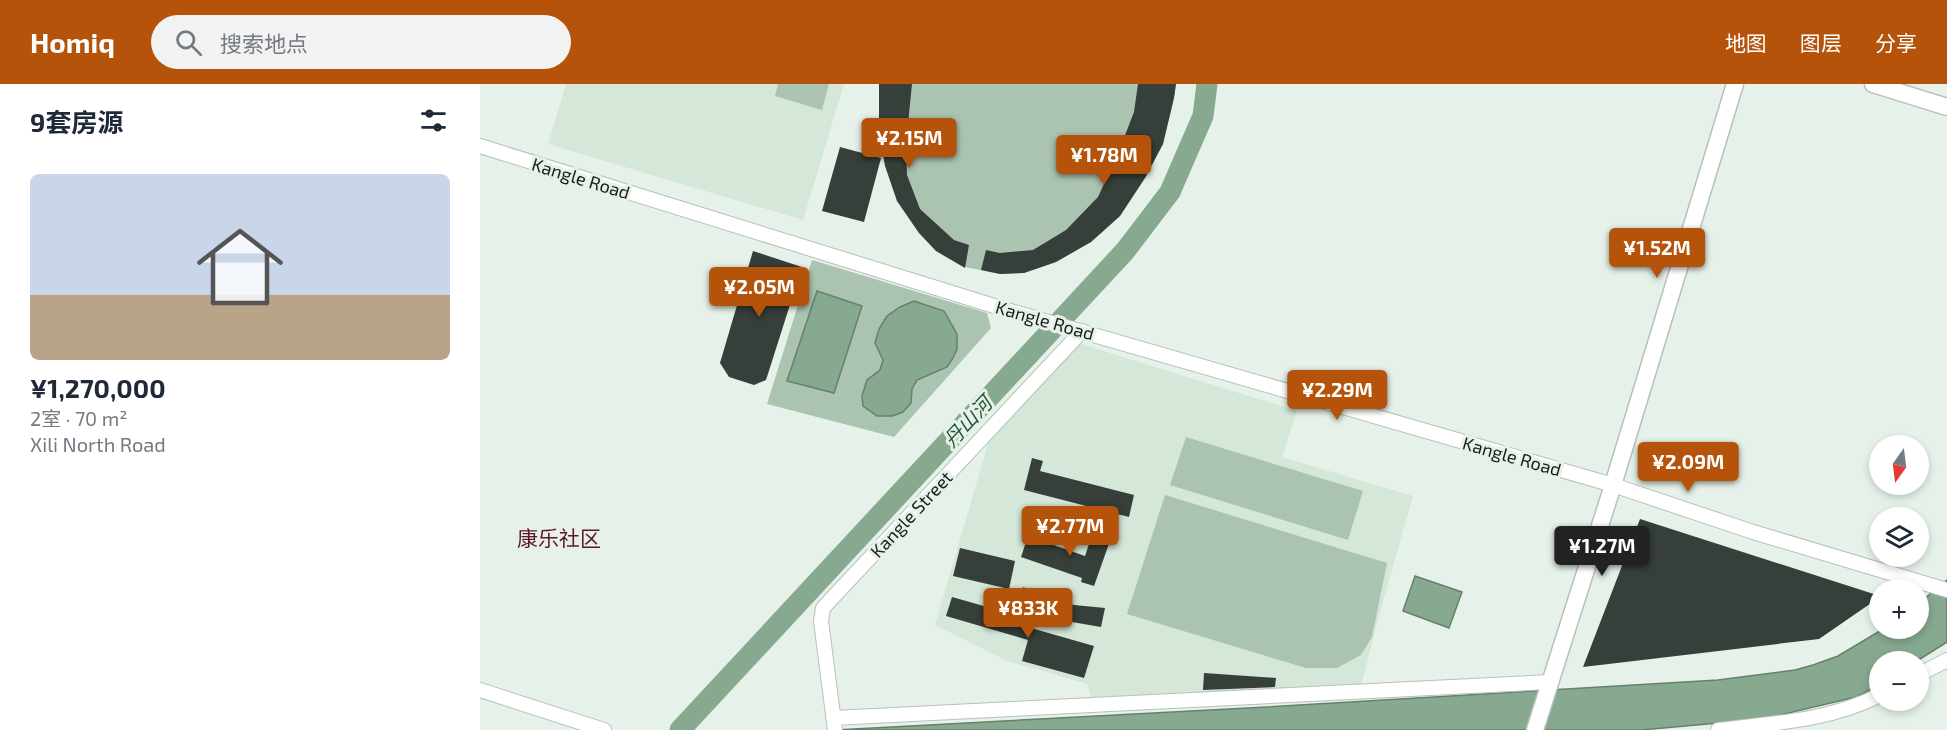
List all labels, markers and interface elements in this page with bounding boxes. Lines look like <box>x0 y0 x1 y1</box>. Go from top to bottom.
search box <box>151 15 571 69</box>
text: Homiq <box>30 25 115 59</box>
icon: search <box>172 26 205 59</box>
text: 搜索地点 <box>220 30 308 56</box>
text: 地图 <box>1725 30 1767 55</box>
text: 图层 <box>1800 30 1842 55</box>
text: 分享 <box>1875 30 1917 55</box>
icon: filters <box>417 104 450 137</box>
text: 9套房源 <box>30 106 123 137</box>
pin: ¥2.15M <box>860 118 958 169</box>
text: ¥2.15M <box>876 125 942 149</box>
pin: ¥1.78M <box>1055 135 1153 186</box>
text: ¥1.78M <box>1070 142 1138 166</box>
street label: Kangle Road <box>529 153 633 203</box>
icon: home <box>186 213 294 321</box>
pin: ¥1.52M <box>1608 228 1706 279</box>
text: ¥1.52M <box>1623 235 1691 259</box>
pin: ¥2.05M <box>710 267 808 318</box>
text: ¥2.05M <box>723 274 795 298</box>
street label: Kangle Road <box>993 295 1097 345</box>
pin: ¥2.29M <box>1288 370 1386 421</box>
text: ¥1,270,000 <box>30 372 166 403</box>
text: ¥2.29M <box>1301 377 1373 401</box>
water label: 丹山河 <box>938 388 999 451</box>
text: 2室 · 70 m² <box>30 406 127 430</box>
street label: Kangle Road <box>1460 431 1564 481</box>
text: Xili North Road <box>30 432 166 456</box>
north arrow <box>1869 435 1929 495</box>
map controls <box>1869 435 1929 711</box>
pin: ¥2.09M <box>1639 442 1737 493</box>
text: ¥2.09M <box>1652 449 1724 473</box>
street label: Kangle Street <box>865 466 957 562</box>
pin: ¥2.77M <box>1021 506 1119 557</box>
button: layers <box>1869 507 1929 567</box>
text: ¥2.77M <box>1036 513 1104 537</box>
district label: 康乐社区 <box>517 525 601 550</box>
pin: ¥1.27M <box>1553 526 1651 577</box>
text: ¥1.27M <box>1568 533 1636 557</box>
button: + <box>1869 579 1929 639</box>
pin: ¥833K <box>986 588 1070 639</box>
text: ¥833K <box>997 595 1059 619</box>
button: − <box>1869 651 1929 711</box>

